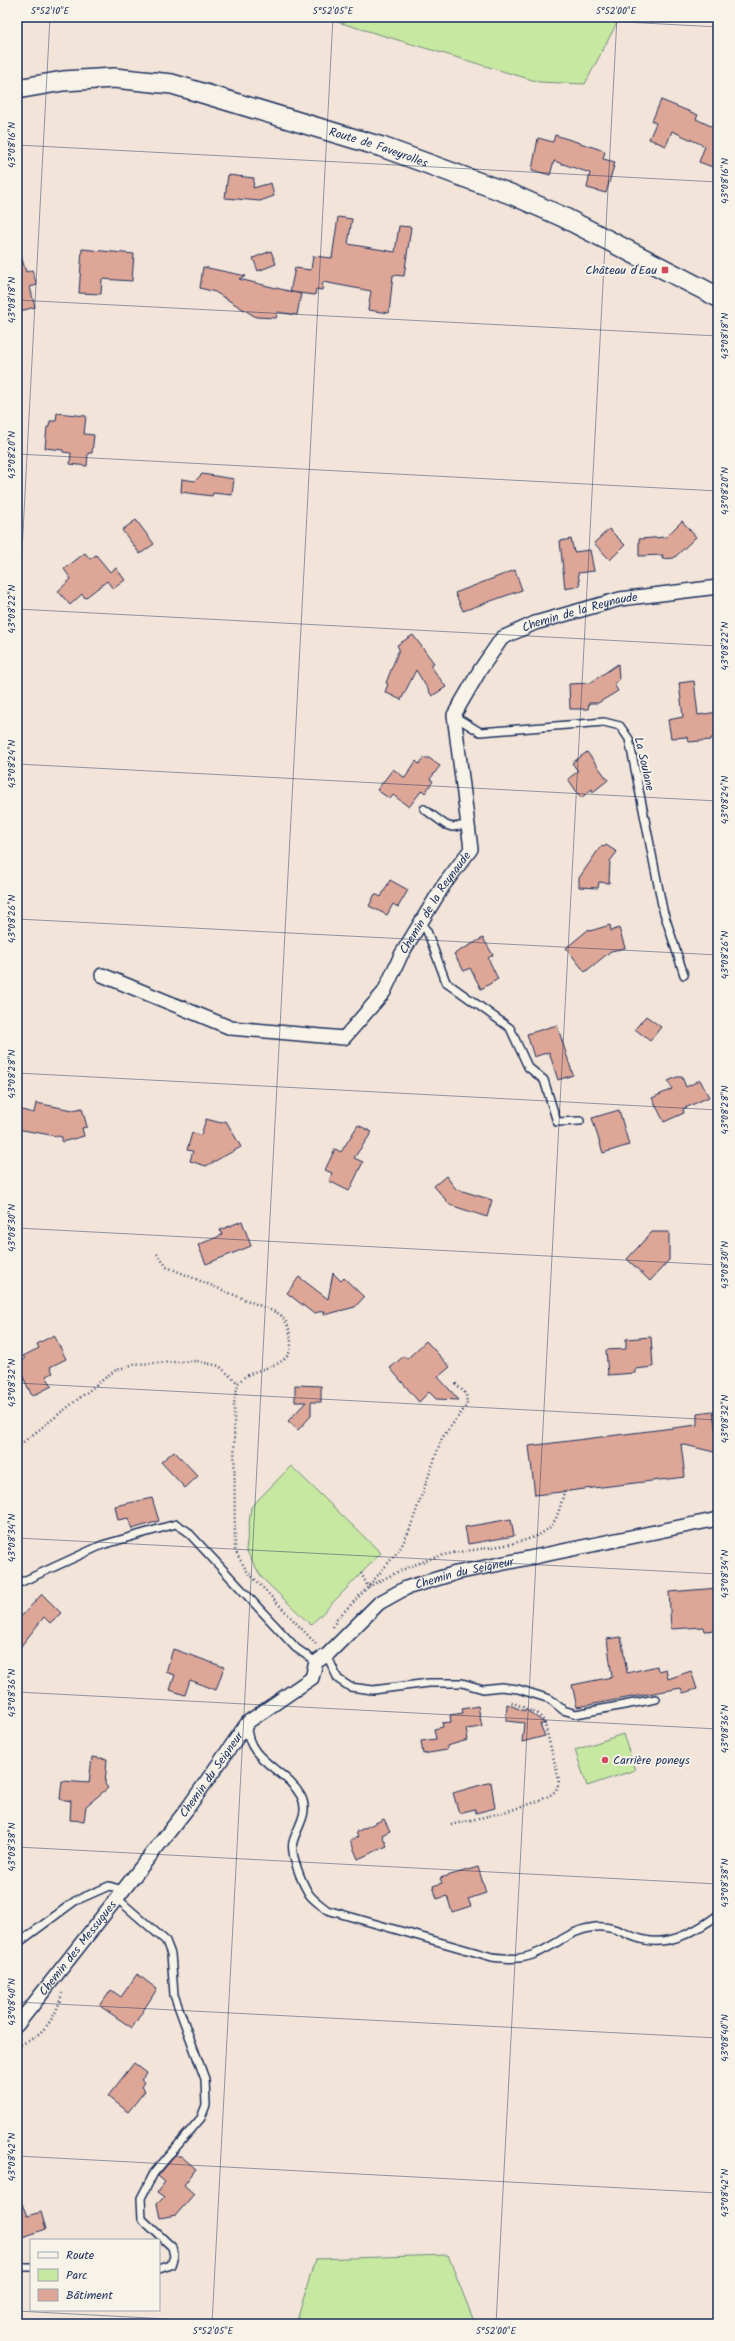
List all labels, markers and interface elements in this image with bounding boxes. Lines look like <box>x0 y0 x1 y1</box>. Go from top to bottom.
text: 5°52'10"E <box>31 3 70 19</box>
text: 5°52'05"E <box>313 3 355 19</box>
text: 5°52'00"E <box>596 3 637 19</box>
text: 43°08'16"N <box>4 122 20 168</box>
street label: Route de Faveyrolles <box>327 122 431 173</box>
text: 43°08'16"N <box>717 158 733 204</box>
place label: Château d'Eau <box>585 261 657 280</box>
marker: Château d'Eau <box>660 265 670 275</box>
text: 43°08'18"N <box>4 277 20 323</box>
text: 43°08'18"N <box>717 313 733 359</box>
text: 43°08'20"N <box>4 431 20 479</box>
text: 43°08'20"N <box>717 467 733 515</box>
text: 43°08'22"N <box>4 584 20 633</box>
street label: Chemin de la Reynaude <box>519 587 639 637</box>
text: 43°08'22"N <box>717 621 733 670</box>
street label: La Soulane <box>629 735 660 793</box>
text: 43°08'24"N <box>4 740 20 788</box>
text: 43°08'24"N <box>717 776 733 824</box>
street label: Chemin de la Reynaude <box>394 847 476 958</box>
text: 43°08'26"N <box>4 895 20 943</box>
text: 43°08'26"N <box>717 931 733 979</box>
text: 43°08'28"N <box>4 1049 20 1099</box>
text: 43°08'28"N <box>717 1085 733 1135</box>
text: 43°08'30"N <box>4 1204 20 1252</box>
text: 43°08'30"N <box>717 1241 733 1289</box>
text: 43°08'32"N <box>4 1358 20 1407</box>
text: 43°08'32"N <box>717 1394 733 1443</box>
text: 43°08'34"N <box>4 1514 20 1562</box>
text: 43°08'34"N <box>717 1550 733 1598</box>
street label: Chemin du Seigneur <box>413 1552 516 1594</box>
text: 43°08'36"N <box>4 1669 20 1717</box>
text: 43°08'36"N <box>717 1705 733 1753</box>
street label: Chemin du Seigneur <box>174 1727 249 1822</box>
place label: Carrière poneys <box>613 1751 690 1770</box>
marker: Carrière poneys <box>600 1755 610 1765</box>
text: 43°08'38"N <box>4 1822 20 1871</box>
text: 43°08'38"N <box>717 1858 733 1907</box>
street label: Chemin des Messugues <box>34 1896 121 2000</box>
text: 43°08'40"N <box>4 1978 20 2026</box>
text: 43°08'40"N <box>717 2014 733 2062</box>
text: 43°08'42"N <box>4 2133 20 2181</box>
text: 43°08'42"N <box>717 2169 733 2217</box>
legend <box>30 2239 160 2311</box>
text: Route <box>66 2246 95 2265</box>
text: Parc <box>66 2266 87 2285</box>
text: Bâtiment <box>66 2286 113 2305</box>
text: 5°52'05"E <box>193 2323 235 2339</box>
text: 5°52'00"E <box>476 2323 517 2339</box>

